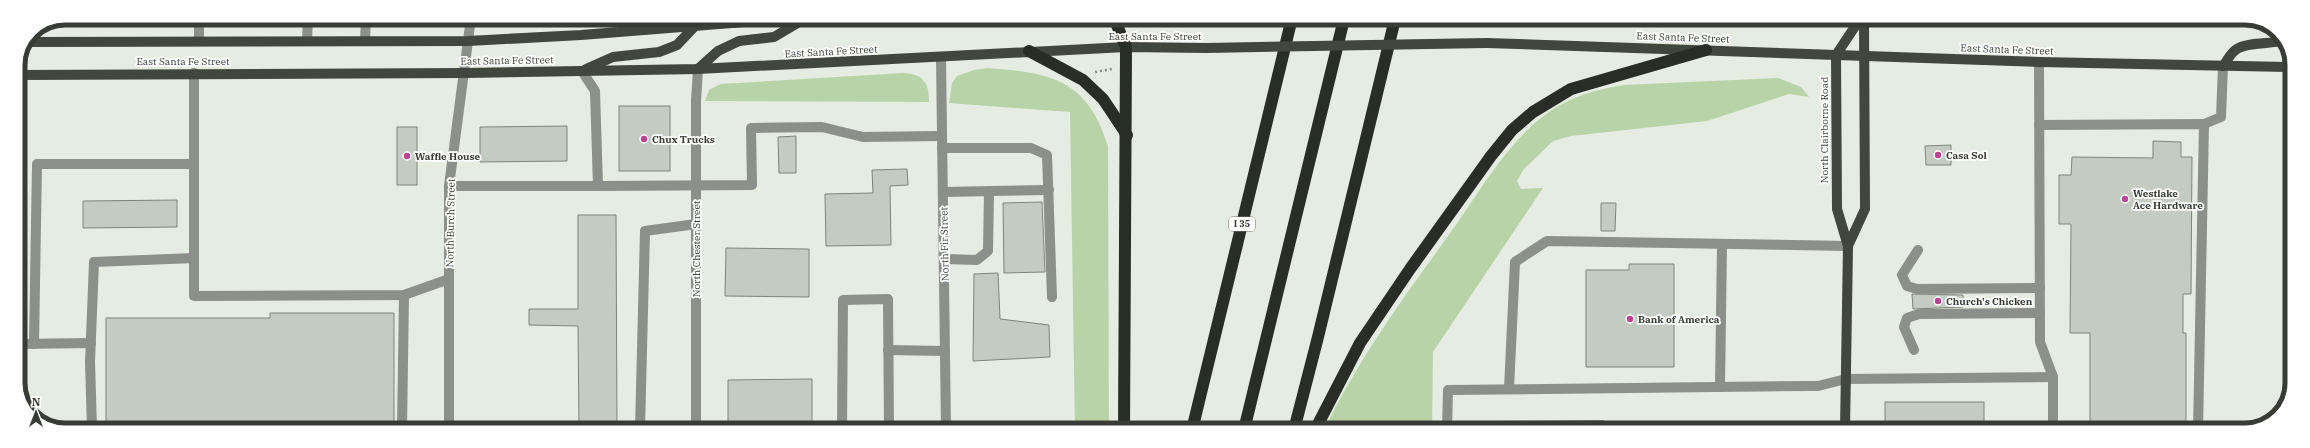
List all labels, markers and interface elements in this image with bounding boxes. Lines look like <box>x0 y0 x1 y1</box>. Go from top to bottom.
street label: East Santa Fe Street <box>1636 29 1730 46</box>
street label: East Santa Fe Street <box>1108 30 1202 43</box>
street label: East Santa Fe Street <box>1960 41 2054 58</box>
street label: East Santa Fe Street <box>784 43 878 60</box>
street label: East Santa Fe Street <box>460 53 554 68</box>
street label: East Santa Fe Street <box>136 55 230 68</box>
street label: North Clairborne Road <box>1818 77 1831 183</box>
place label: Chux Trucks <box>652 133 715 146</box>
marker: Chux Trucks <box>639 134 649 144</box>
place label: Casa Sol <box>1946 149 1987 162</box>
place label: Waffle House <box>415 150 481 163</box>
marker: Casa Sol <box>1933 150 1943 160</box>
marker: Waffle House <box>402 151 412 161</box>
street label: North Burch Street <box>443 178 458 268</box>
place label: Westlake Ace Hardware <box>2133 187 2203 212</box>
marker: Westlake Ace Hardware <box>2120 194 2130 204</box>
street label: North Chester Street <box>690 200 703 297</box>
street label: North Fir Street <box>937 206 952 281</box>
road number: I 35 <box>1229 217 1255 231</box>
place label: Church's Chicken <box>1946 295 2033 308</box>
marker: Church's Chicken <box>1933 296 1943 306</box>
place label: Bank of America <box>1638 313 1720 326</box>
marker: Bank of America <box>1625 314 1635 324</box>
north arrow <box>16 392 56 432</box>
text: N <box>32 395 41 409</box>

